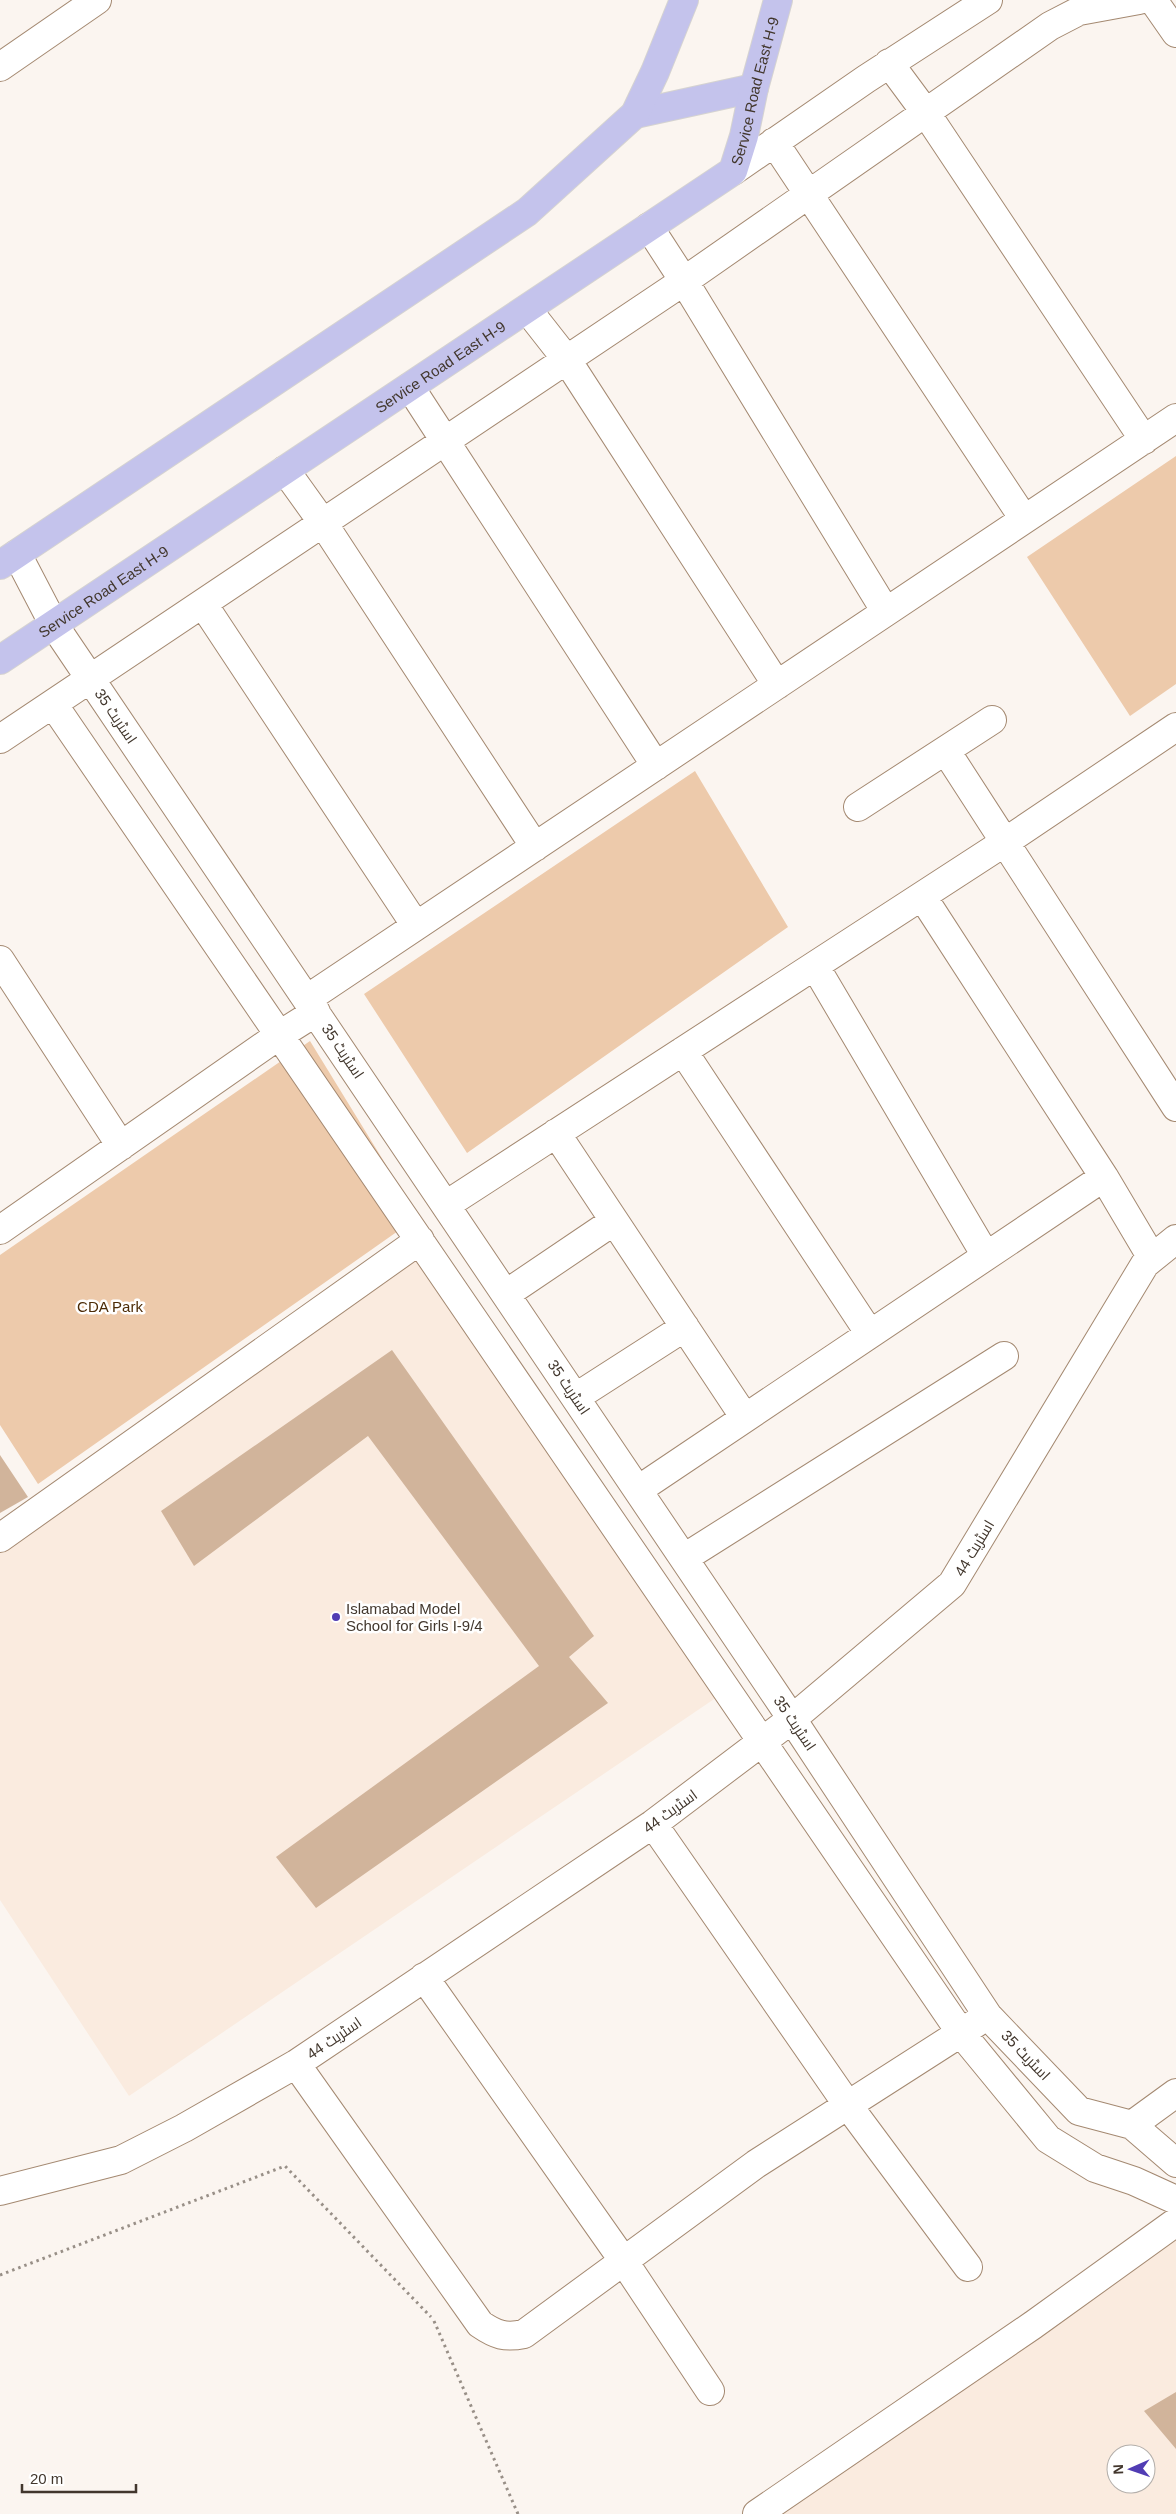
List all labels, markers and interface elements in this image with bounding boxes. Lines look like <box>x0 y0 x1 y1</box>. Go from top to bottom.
street label: Service Road East H-9 <box>727 15 782 167</box>
street label: Service Road East H-9 <box>372 317 508 416</box>
street label: Service Road East H-9 <box>35 542 171 641</box>
street label: اسٹریٹ 35 <box>91 685 141 747</box>
street label: اسٹریٹ 35 <box>318 1020 368 1082</box>
park label: CDA Park <box>77 1298 143 1315</box>
street label: اسٹریٹ 35 <box>544 1356 594 1418</box>
street label: اسٹریٹ 44 <box>951 1517 998 1580</box>
place label: Islamabad Model School for Girls I-9/4 <box>346 1600 483 1634</box>
marker: Islamabad Model School for Girls I-9/4 <box>330 1611 342 1623</box>
street label: اسٹریٹ 35 <box>770 1692 820 1754</box>
street label: اسٹریٹ 44 <box>640 1786 701 1837</box>
street label: اسٹریٹ 44 <box>303 2013 365 2063</box>
street label: اسٹریٹ 35 <box>997 2027 1054 2084</box>
north arrow <box>1106 2444 1156 2494</box>
scale bar <box>22 2462 136 2494</box>
text: N <box>1110 2464 1126 2475</box>
text: 20 m <box>30 2470 63 2487</box>

